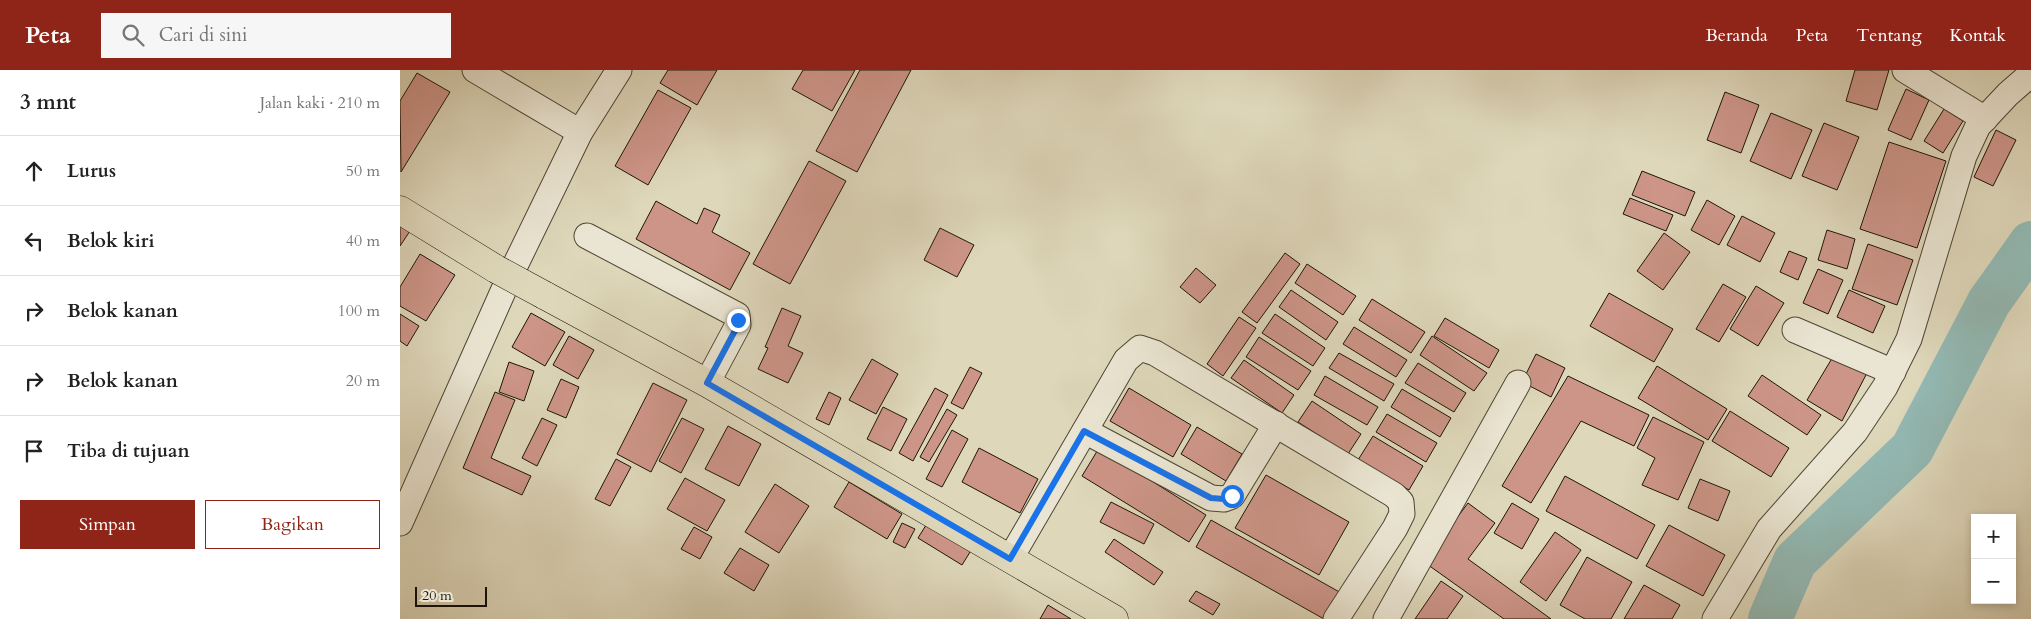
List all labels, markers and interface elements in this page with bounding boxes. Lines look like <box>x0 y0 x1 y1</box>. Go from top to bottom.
search box <box>101 13 451 58</box>
text: Peta <box>25 19 71 52</box>
icon: search <box>119 21 147 49</box>
text: Cari di sini <box>159 22 247 48</box>
text: Beranda <box>1706 23 1768 48</box>
text: Peta <box>1796 23 1828 48</box>
text: Tentang <box>1856 23 1922 48</box>
text: Kontak <box>1950 23 2006 48</box>
text: 3 mnt <box>20 88 76 117</box>
text: Jalan kaki · 210 m <box>260 92 380 114</box>
icon: ahead <box>20 157 48 185</box>
text: Lurus <box>67 158 116 184</box>
text: 50 m <box>346 160 380 182</box>
icon: left <box>20 227 48 255</box>
text: Belok kiri <box>67 228 154 254</box>
text: 40 m <box>346 230 380 252</box>
icon: right <box>20 297 48 325</box>
text: Belok kanan <box>67 298 178 324</box>
text: 100 m <box>338 300 380 322</box>
route end <box>727 309 750 332</box>
icon: right <box>20 367 48 395</box>
text: Belok kanan <box>67 368 178 394</box>
text: 20 m <box>346 370 380 392</box>
icon: arrive <box>20 437 48 465</box>
text: Tiba di tujuan <box>67 438 190 464</box>
route start <box>1221 485 1244 508</box>
button: Simpan <box>20 500 195 549</box>
button: Bagikan <box>205 500 380 549</box>
map controls <box>1971 514 2016 604</box>
button: + <box>1971 514 2016 559</box>
button: − <box>1971 559 2016 604</box>
scale bar <box>415 584 488 607</box>
text: 20 m <box>422 586 452 605</box>

